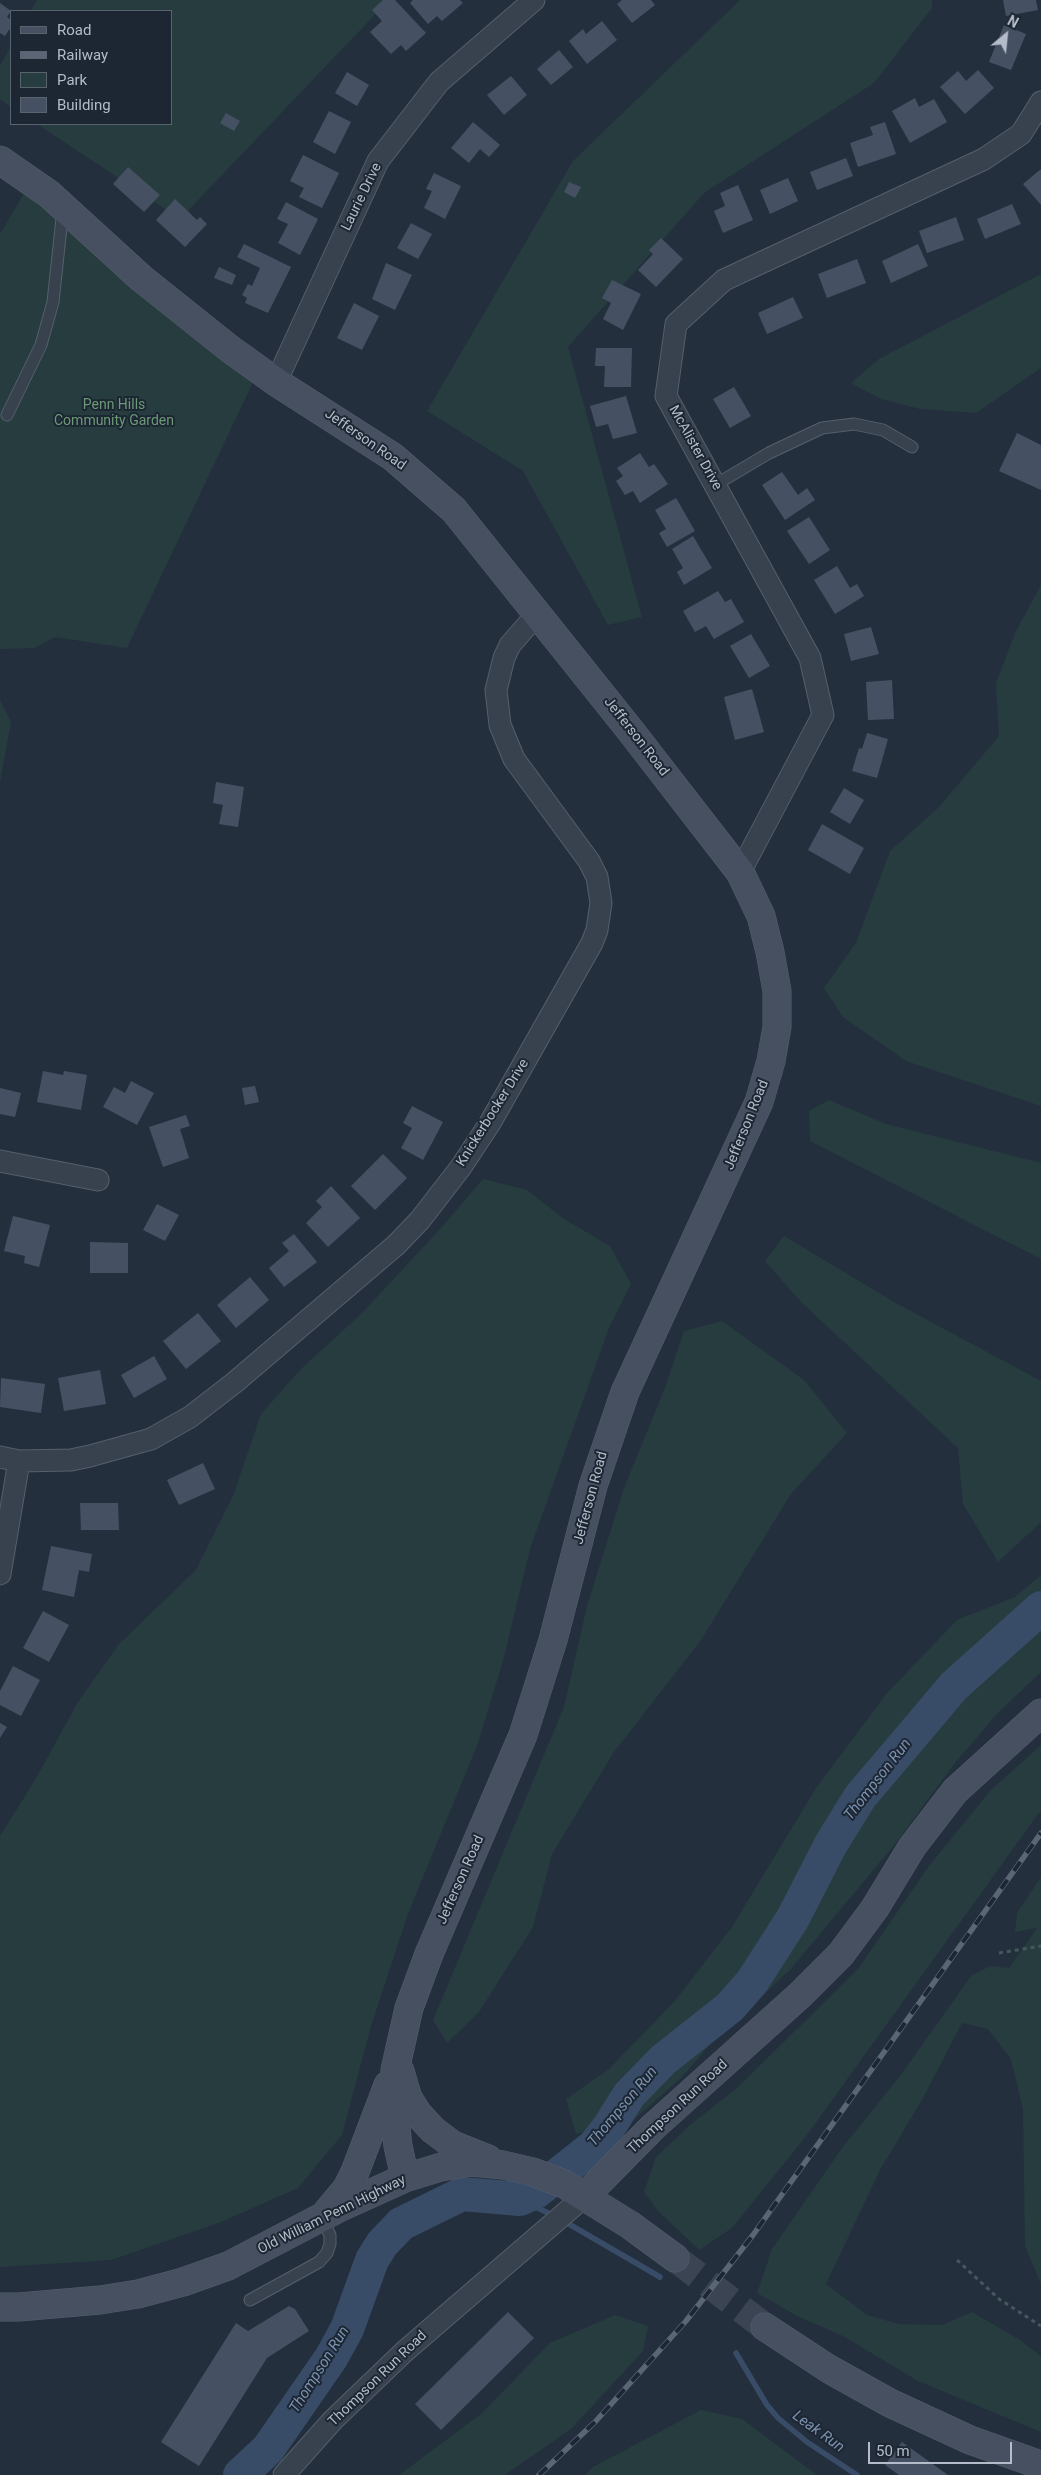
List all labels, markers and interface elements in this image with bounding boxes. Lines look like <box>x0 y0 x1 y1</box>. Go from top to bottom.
legend <box>10 10 172 125</box>
north arrow <box>981 10 1031 60</box>
text: N <box>1005 12 1021 31</box>
text: Road <box>57 21 91 39</box>
text: Railway <box>57 46 108 64</box>
text: Park <box>57 71 87 89</box>
text: Building <box>57 96 111 114</box>
street label: Laurie Drive <box>338 160 386 234</box>
park label: Penn Hills Community Garden <box>54 397 174 430</box>
street label: McAlister Drive <box>665 403 725 493</box>
street label: Jefferson Road <box>321 406 409 474</box>
street label: Jefferson Road <box>600 694 672 780</box>
street label: Knickerbocker Drive <box>453 1056 533 1170</box>
street label: Jefferson Road <box>721 1078 773 1172</box>
street label: Jefferson Road <box>571 1450 611 1546</box>
water label: Thompson Run <box>841 1736 915 1824</box>
street label: Jefferson Road <box>434 1833 488 1927</box>
street label: Thompson Run Road <box>625 2056 731 2158</box>
water label: Thompson Run <box>584 2063 662 2151</box>
street label: Old William Penn Highway <box>255 2172 409 2258</box>
water label: Thompson Run <box>286 2323 354 2417</box>
street label: Thompson Run Road <box>325 2328 431 2430</box>
water label: Leak Run <box>789 2407 847 2457</box>
scale bar <box>871 2432 1015 2464</box>
text: 50 m <box>876 2442 910 2460</box>

